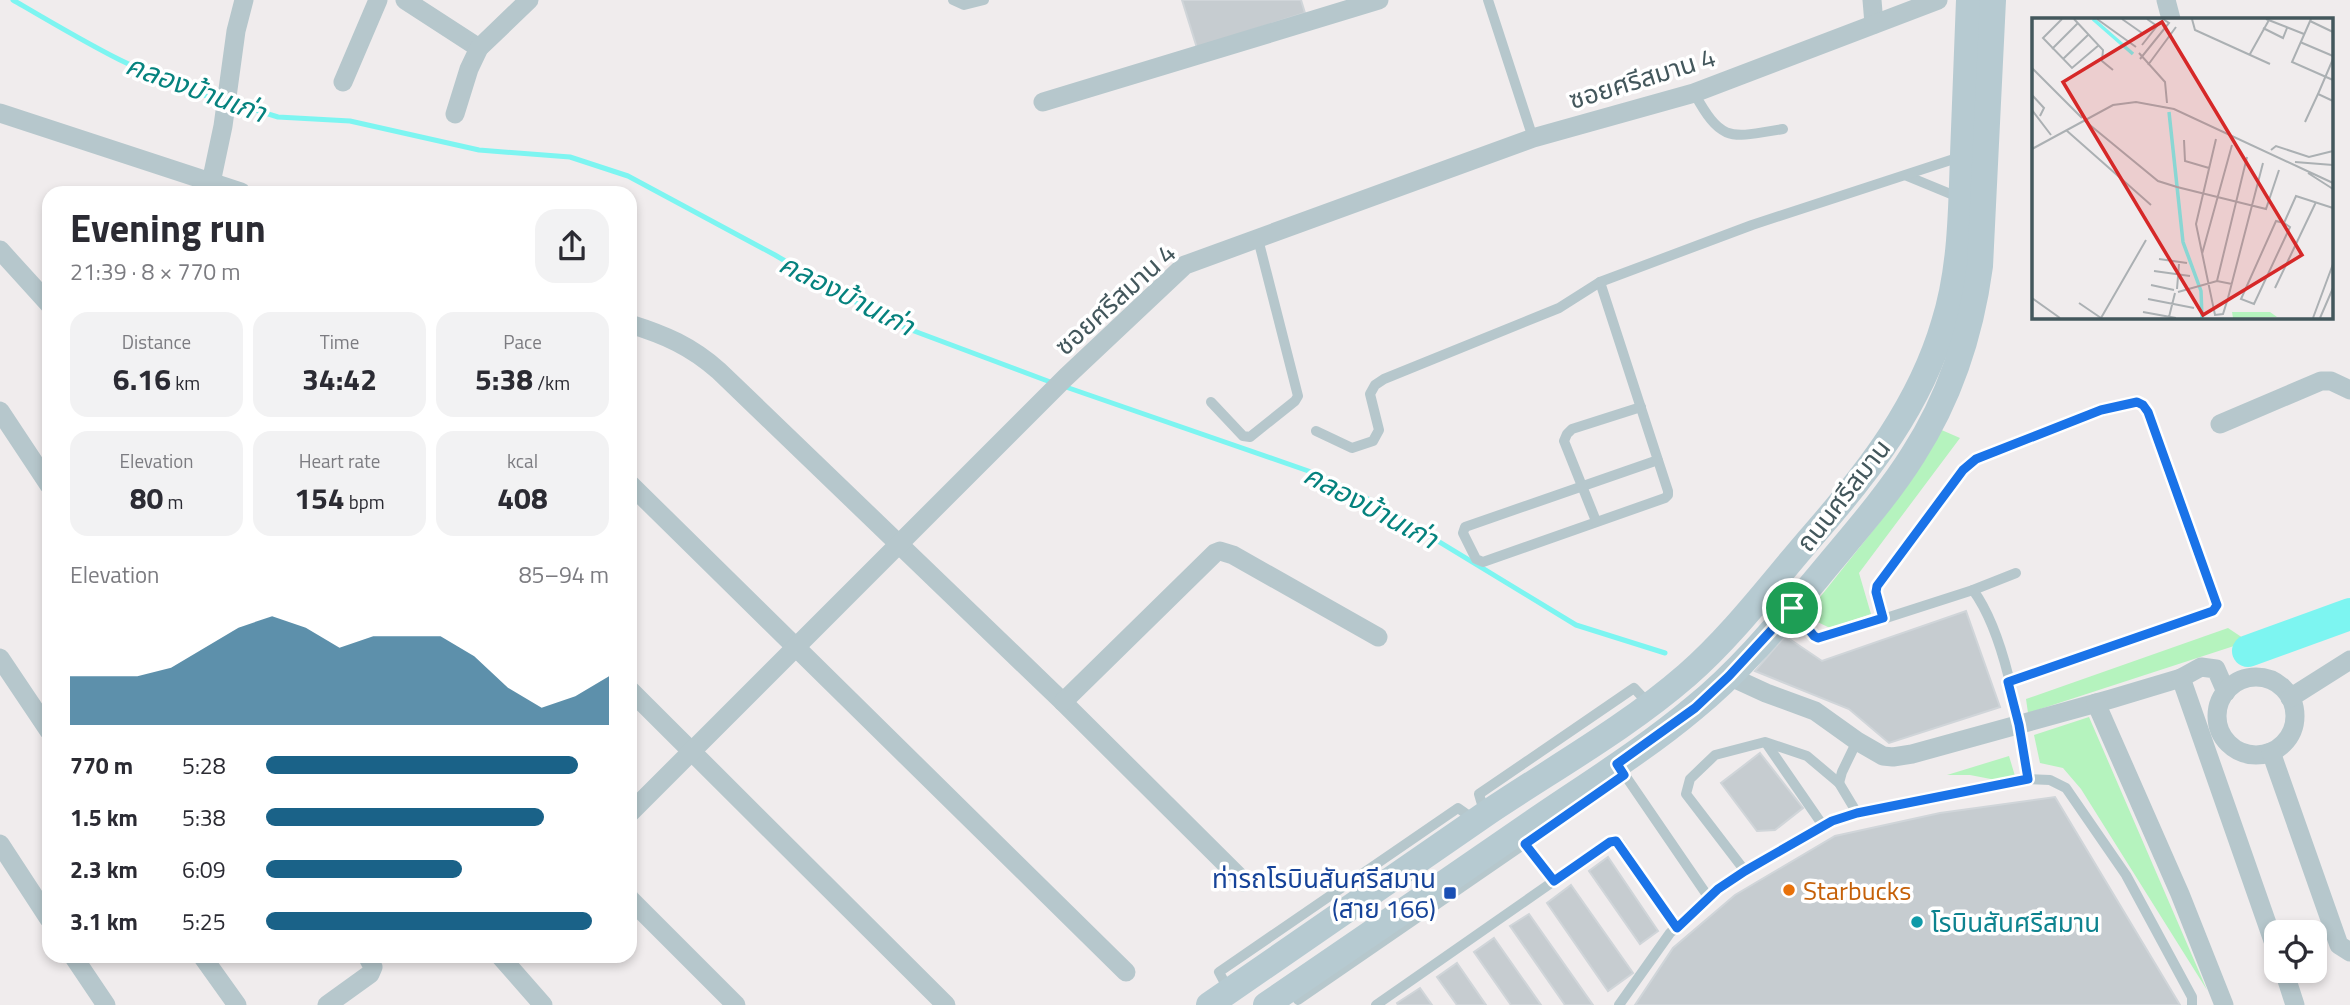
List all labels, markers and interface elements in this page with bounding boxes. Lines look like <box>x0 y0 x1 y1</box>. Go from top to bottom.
inset map <box>2032 18 2332 318</box>
street label: ซอยศรีสมาน 4 <box>1564 37 1720 119</box>
water label: คลองบ้านเก่า <box>120 43 274 134</box>
text: Evening run <box>70 199 266 257</box>
button: share <box>535 209 609 283</box>
street label: ซอยศรีสมาน 4 <box>1046 234 1184 364</box>
water label: คลองบ้านเก่า <box>772 242 923 347</box>
text: 21:39 · 8 × 770 m <box>70 254 240 289</box>
text: Distance <box>122 327 191 356</box>
text: Time <box>320 327 359 356</box>
text: Pace <box>503 327 542 356</box>
text: 6.16 <box>113 356 171 402</box>
text: 34:42 <box>302 356 377 402</box>
text: 5:38 <box>475 356 533 402</box>
text: km <box>171 368 200 397</box>
text: /km <box>533 368 570 397</box>
street label: ถนนศรีสมาน <box>1786 430 1900 560</box>
text: Elevation <box>120 446 193 475</box>
text: Heart rate <box>299 446 380 475</box>
text: kcal <box>507 446 538 475</box>
water label: คลองบ้านเก่า <box>1296 453 1447 560</box>
text: 80 <box>130 475 163 521</box>
text: 154 <box>294 475 345 521</box>
text: 408 <box>497 475 548 521</box>
text: m <box>163 487 183 516</box>
text: bpm <box>345 487 385 516</box>
text: Elevation <box>70 557 159 592</box>
text: 85–94 m <box>519 557 609 592</box>
pin <box>1762 578 1822 638</box>
icon: arrive <box>1773 589 1811 627</box>
text: 770 m <box>70 748 133 783</box>
text: 5:28 <box>182 748 226 783</box>
text: 1.5 km <box>70 800 138 835</box>
text: 5:38 <box>182 800 226 835</box>
text: 2.3 km <box>70 852 138 887</box>
text: 6:09 <box>182 852 226 887</box>
place label: ท่ารถโรบินสันศรีสมาน (สาย 166) <box>1212 859 1436 928</box>
place label: Starbucks <box>1803 871 1911 910</box>
marker: Starbucks <box>1781 882 1797 898</box>
marker: ท่ารถโรบินสันศรีสมาน (สาย 166) <box>1442 885 1458 901</box>
place label: โรบินสันศรีสมาน <box>1931 903 2100 942</box>
text: 3.1 km <box>70 904 138 939</box>
text: 5:25 <box>182 904 226 939</box>
marker: โรบินสันศรีสมาน <box>1909 914 1925 930</box>
map controls <box>2264 920 2327 983</box>
button: locate <box>2264 920 2327 983</box>

